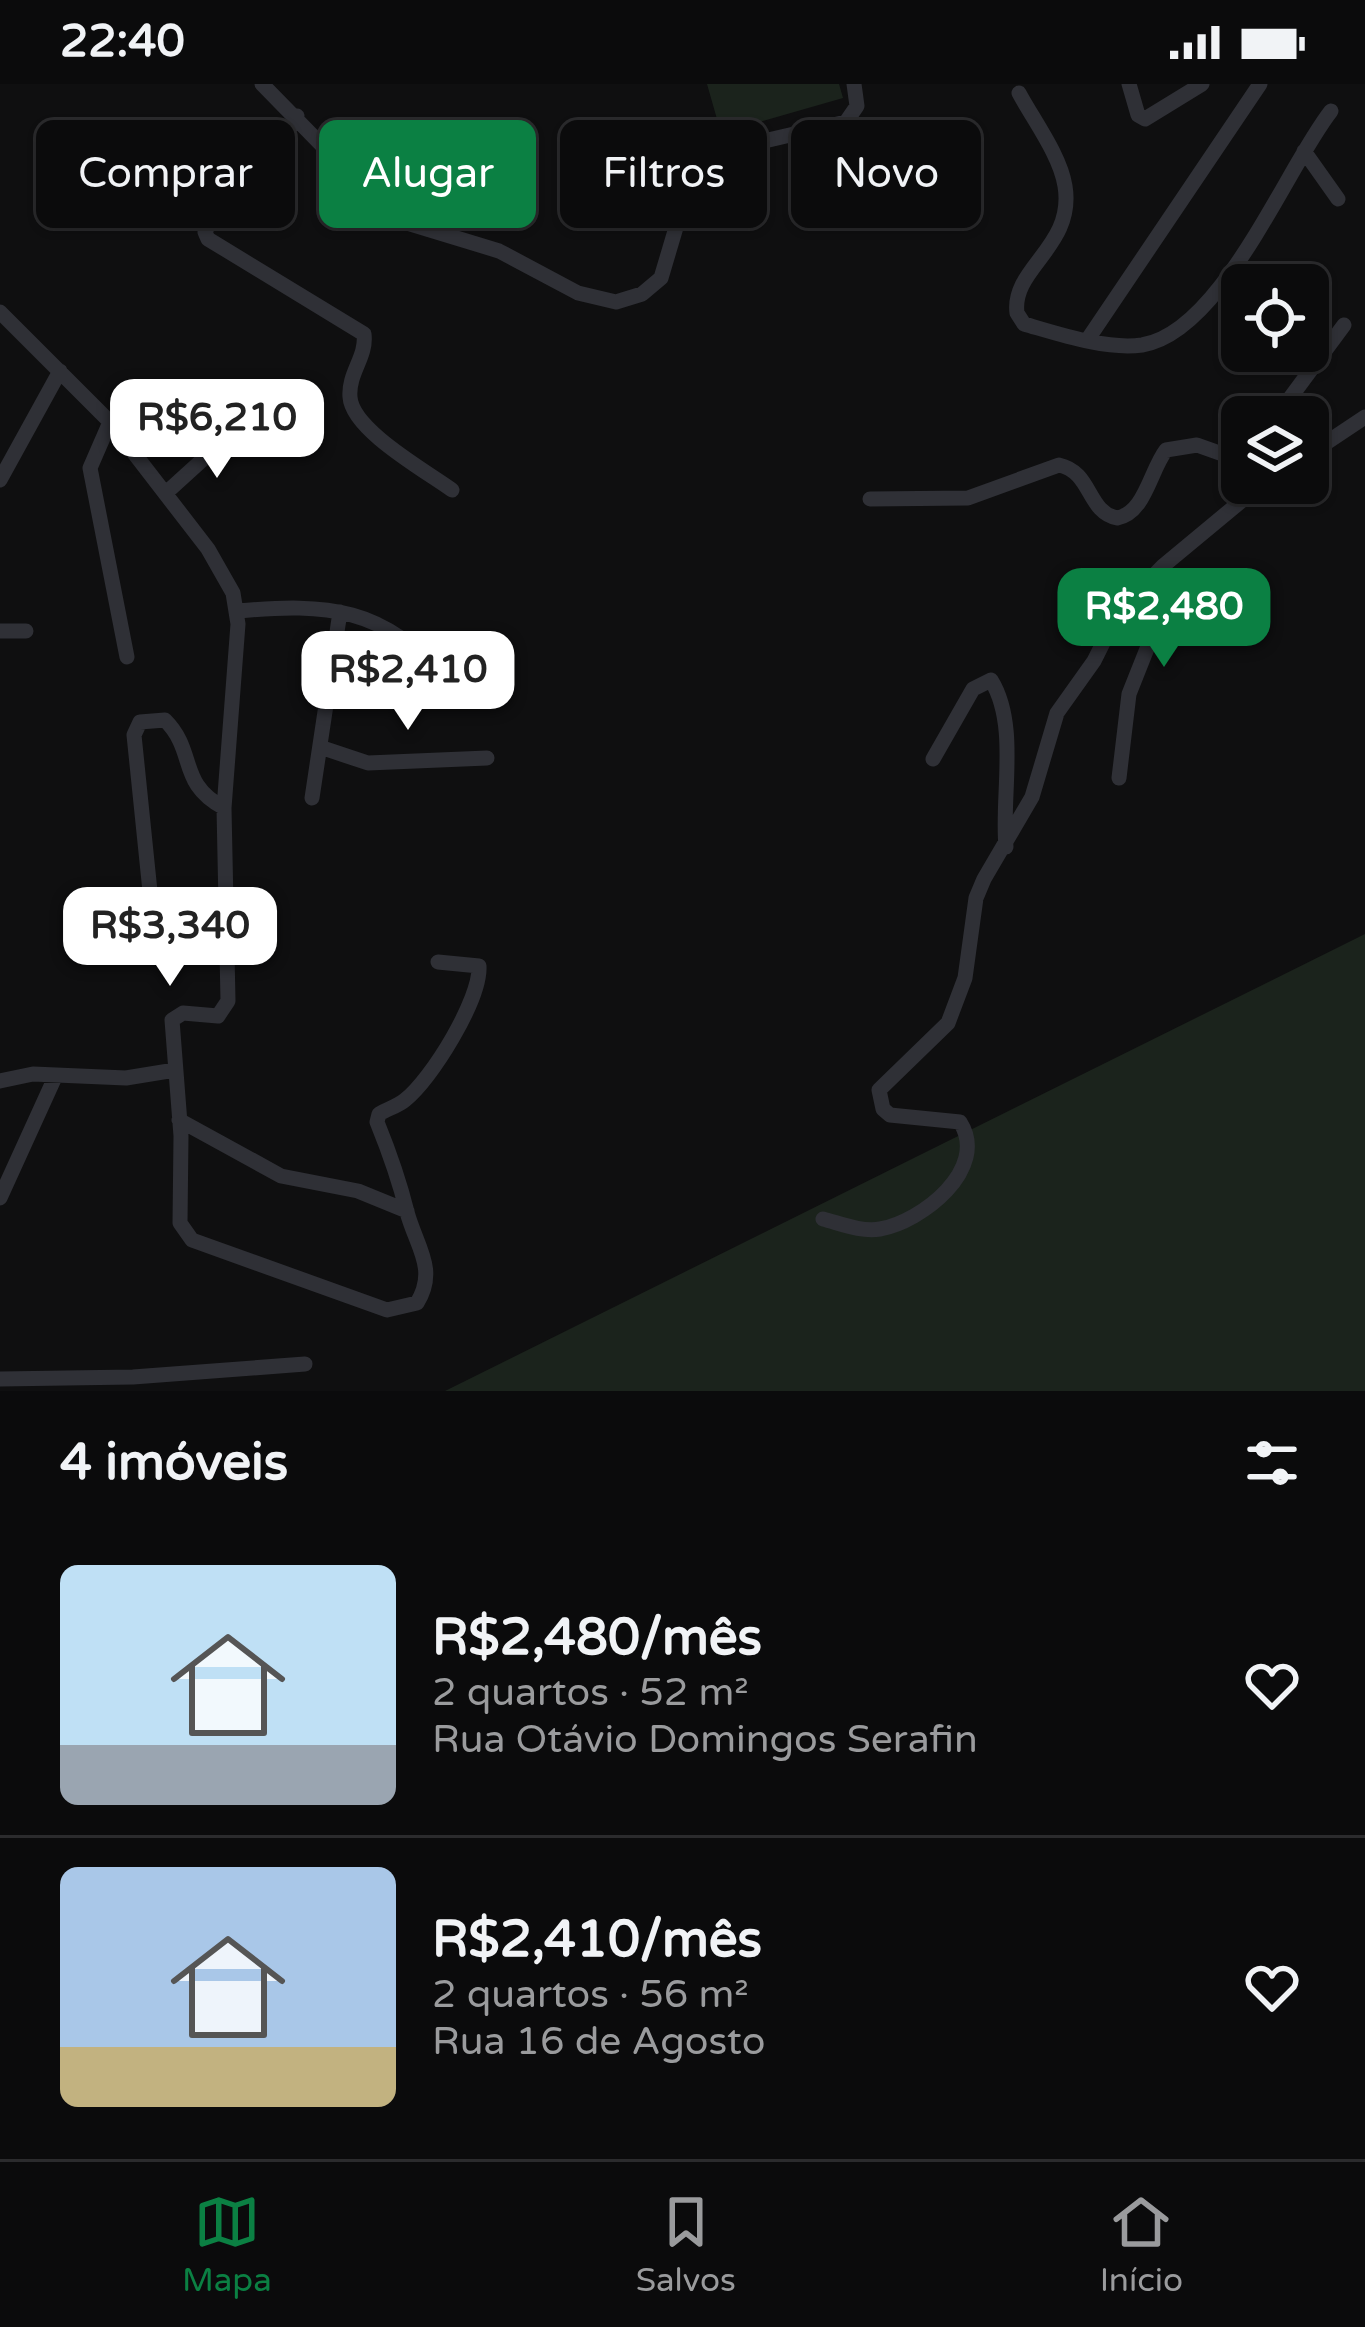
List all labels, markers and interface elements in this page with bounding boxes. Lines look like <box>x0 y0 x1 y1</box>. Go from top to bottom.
text: 22:40 <box>60 15 185 69</box>
chip: Comprar <box>36 120 295 228</box>
chip: Alugar <box>319 120 536 228</box>
chip: Filtros <box>560 120 767 228</box>
chip: Novo <box>791 120 981 228</box>
map controls <box>1221 264 1329 504</box>
button: locate <box>1221 264 1329 372</box>
pin: R$6,210 <box>106 379 328 481</box>
text: R$6,210 <box>137 394 297 441</box>
button: layers <box>1221 396 1329 504</box>
pin: R$2,480 <box>1053 568 1275 670</box>
text: R$2,480 <box>1084 583 1244 630</box>
pin: R$2,410 <box>297 631 519 733</box>
text: R$2,410 <box>328 646 488 693</box>
pin: R$3,340 <box>59 887 281 989</box>
text: R$3,340 <box>90 902 250 949</box>
icon: filters <box>1239 1430 1305 1496</box>
text: 4 imóveis <box>60 1432 288 1494</box>
text: R$2,480/mês <box>432 1607 762 1669</box>
icon: home <box>156 1613 300 1757</box>
icon: heart <box>1239 1652 1305 1718</box>
text: 2 quartos · 52 m² <box>432 1669 749 1716</box>
text: Rua Otávio Domingos Serafin <box>432 1716 978 1763</box>
text: R$2,410/mês <box>432 1909 762 1971</box>
icon: home <box>156 1915 300 2059</box>
icon: heart <box>1239 1954 1305 2020</box>
text: 2 quartos · 56 m² <box>432 1971 749 2018</box>
text: Rua 16 de Agosto <box>432 2018 765 2065</box>
tab: Mapa <box>182 2189 272 2300</box>
tab: Salvos <box>636 2189 736 2300</box>
tab: Início <box>1100 2189 1183 2300</box>

